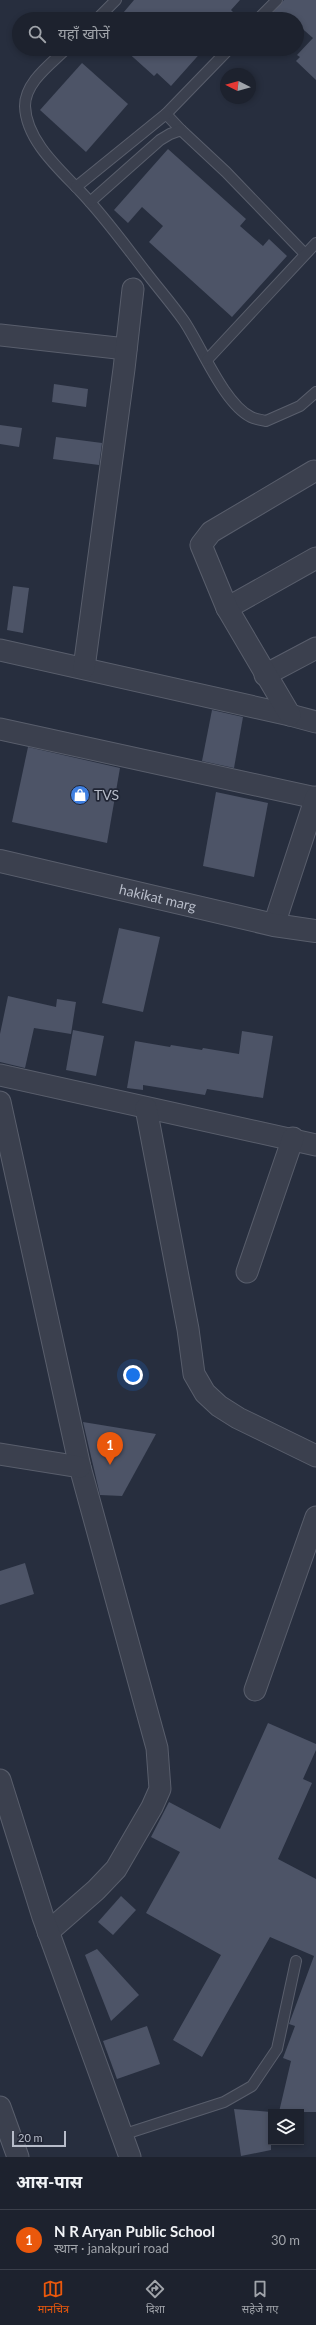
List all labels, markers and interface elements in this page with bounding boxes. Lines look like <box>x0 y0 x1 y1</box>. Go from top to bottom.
search box <box>12 12 304 56</box>
icon: search <box>26 23 48 45</box>
text: यहाँ खोजें <box>58 24 110 42</box>
north arrow <box>220 68 256 104</box>
shop icon: TVS <box>69 784 91 806</box>
place label: TVS <box>94 786 119 803</box>
street label: hakikat marg <box>118 880 198 915</box>
your location <box>123 1365 143 1385</box>
pin: 1 <box>97 1432 123 1465</box>
map controls <box>268 2109 304 2145</box>
button: layers <box>268 2109 304 2145</box>
scale bar <box>12 2129 66 2148</box>
text: 20 m <box>18 2131 43 2144</box>
text: आस-पास <box>16 2171 82 2192</box>
text: N R Aryan Public School <box>54 2222 215 2240</box>
text: 1 <box>25 2232 33 2248</box>
text: 30 m <box>271 2232 300 2248</box>
text: स्थान · janakpuri road <box>54 2240 169 2256</box>
tab: मानचित्र <box>38 2278 69 2317</box>
tab: दिशा <box>144 2278 166 2317</box>
tab: सहेजे गए <box>242 2278 278 2317</box>

